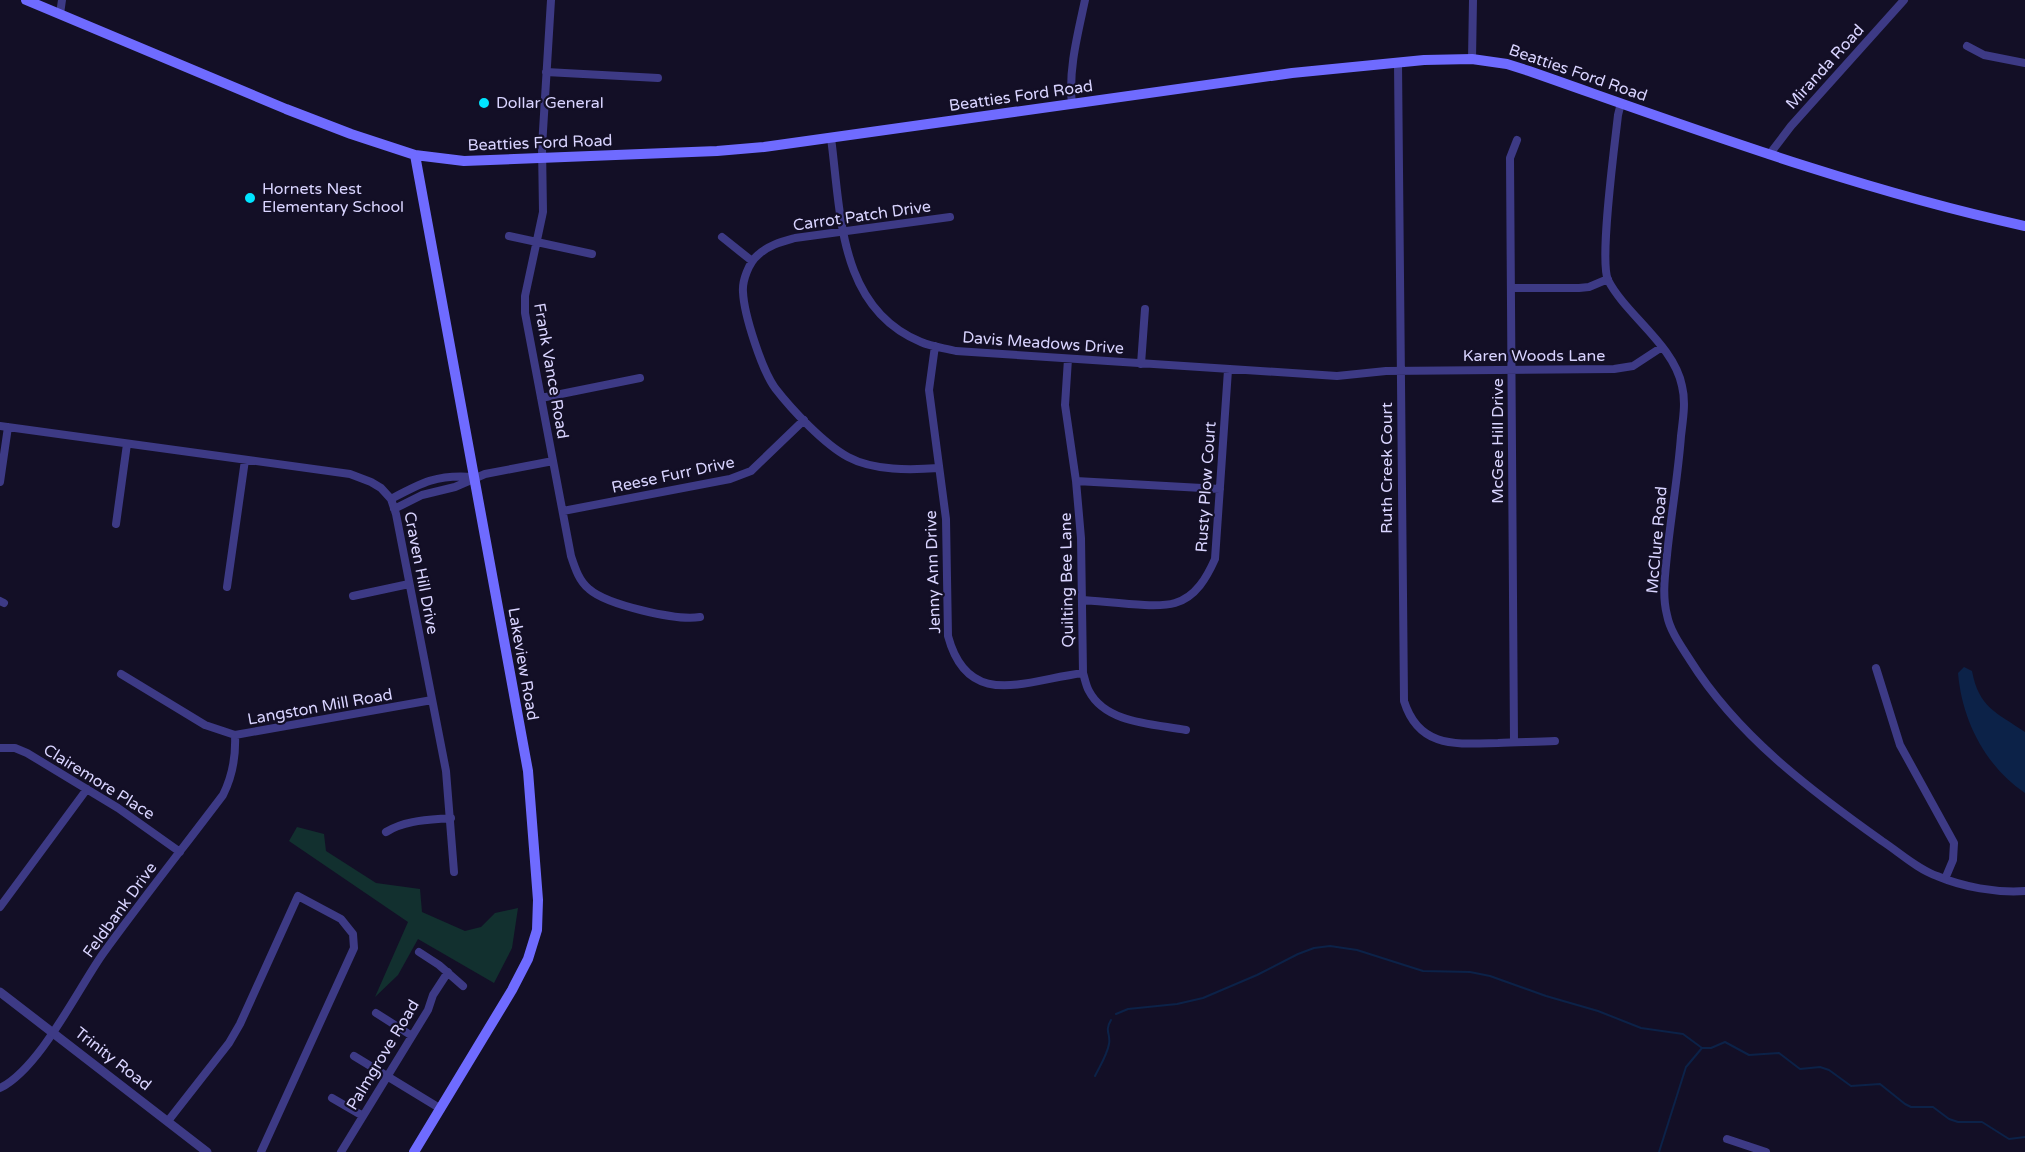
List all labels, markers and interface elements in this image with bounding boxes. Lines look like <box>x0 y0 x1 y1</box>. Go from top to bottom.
street label: Miranda Road <box>1782 20 1868 114</box>
street label: Beatties Ford Road <box>1506 40 1650 106</box>
street label: Beatties Ford Road <box>948 76 1094 116</box>
place label: Dollar General <box>496 93 604 113</box>
marker: Dollar General <box>477 96 491 110</box>
street label: Beatties Ford Road <box>467 130 613 156</box>
place label: Hornets Nest Elementary School <box>262 179 404 217</box>
marker: Hornets Nest Elementary School <box>243 191 257 205</box>
street label: Carrot Patch Drive <box>792 196 932 236</box>
street label: Frank Vance Road <box>529 301 573 441</box>
street label: Davis Meadows Drive <box>962 327 1124 359</box>
street label: Karen Woods Lane <box>1463 346 1605 366</box>
street label: McGee Hill Drive <box>1488 378 1508 504</box>
street label: Ruth Creek Court <box>1377 402 1397 534</box>
street label: Rusty Plow Court <box>1191 421 1221 553</box>
street label: Reese Furr Drive <box>610 452 736 498</box>
street label: McClure Road <box>1642 485 1672 595</box>
street label: Craven Hill Drive <box>399 510 443 636</box>
street label: Jenny Ann Drive <box>921 510 945 634</box>
street label: Quilting Bee Lane <box>1056 512 1078 648</box>
street label: Lakeview Road <box>503 606 543 722</box>
street label: Langston Mill Road <box>246 684 394 730</box>
street label: Clairemore Place <box>40 740 158 824</box>
street label: Feldbank Drive <box>79 858 161 962</box>
street label: Palmgrove Road <box>342 996 424 1114</box>
street label: Trinity Road <box>71 1023 155 1095</box>

